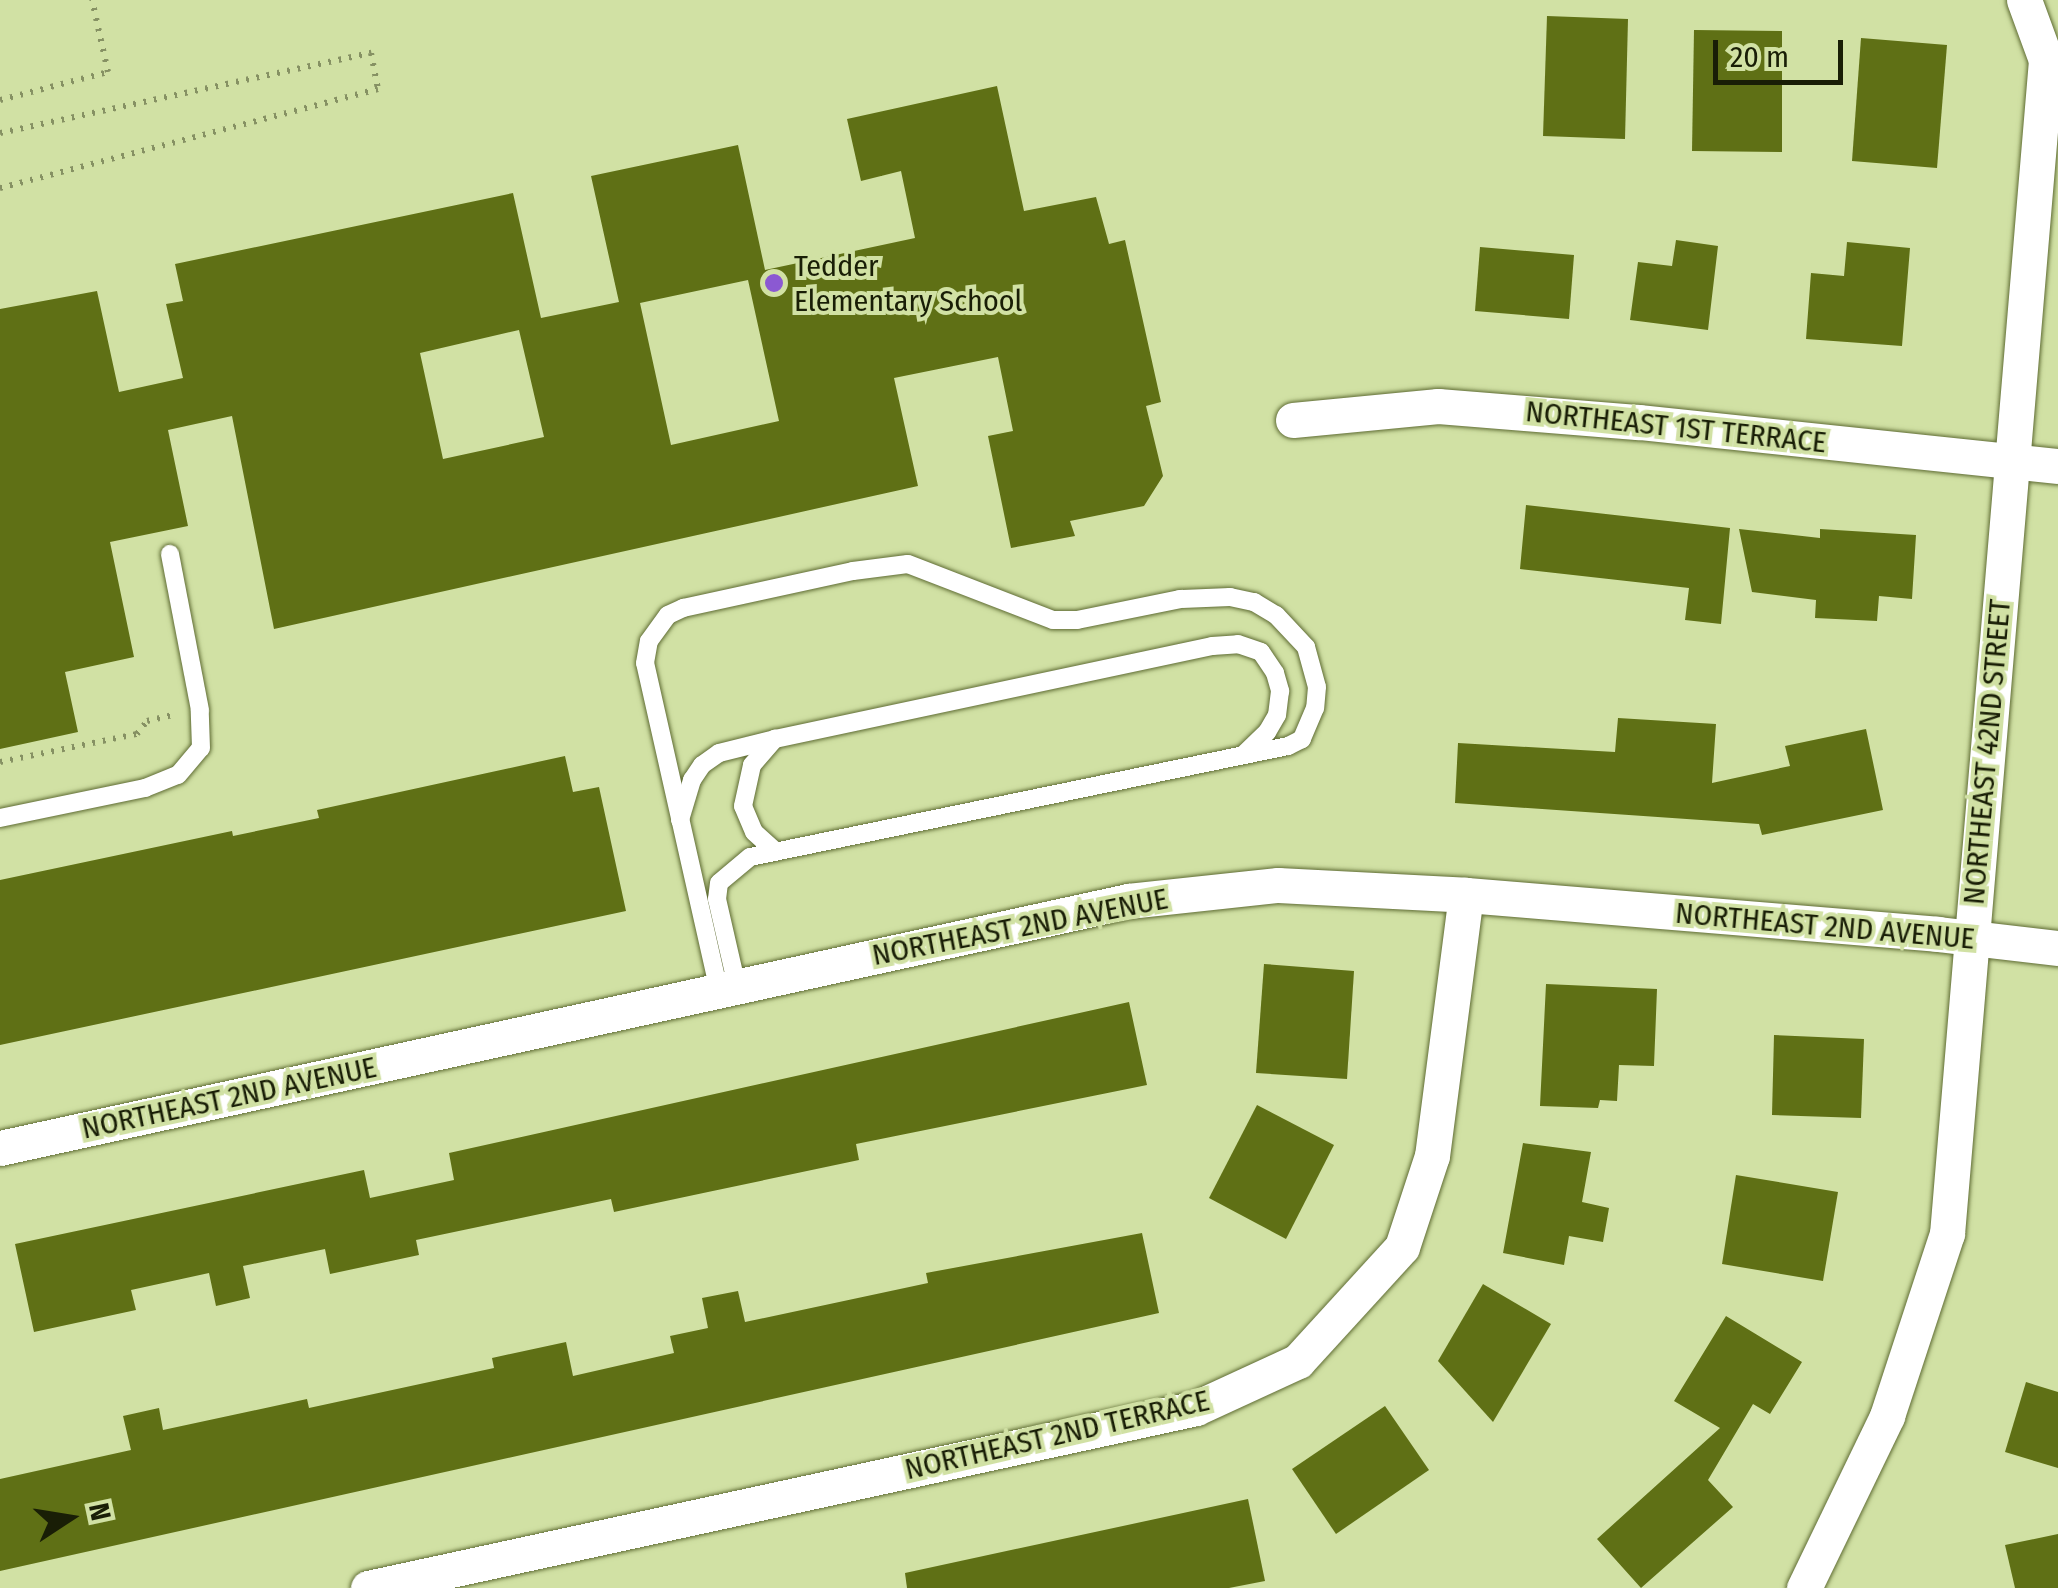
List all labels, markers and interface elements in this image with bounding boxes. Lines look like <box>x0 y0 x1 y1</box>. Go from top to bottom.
scale bar <box>1718 20 1848 82</box>
text: 20 m <box>1730 39 1789 75</box>
place label: Tedder Elementary School <box>794 248 1022 318</box>
marker: Tedder Elementary School <box>763 272 785 294</box>
street label: NORTHEAST 1ST TERRACE <box>1524 393 1828 461</box>
street label: NORTHEAST 42ND STREET <box>1956 598 2018 906</box>
street label: NORTHEAST 2ND AVENUE <box>869 881 1171 973</box>
street label: NORTHEAST 2ND AVENUE <box>1674 895 1976 957</box>
street label: NORTHEAST 2ND AVENUE <box>78 1049 380 1147</box>
street label: NORTHEAST 2ND TERRACE <box>901 1382 1213 1488</box>
north arrow <box>20 1468 120 1568</box>
text: N <box>82 1500 118 1523</box>

